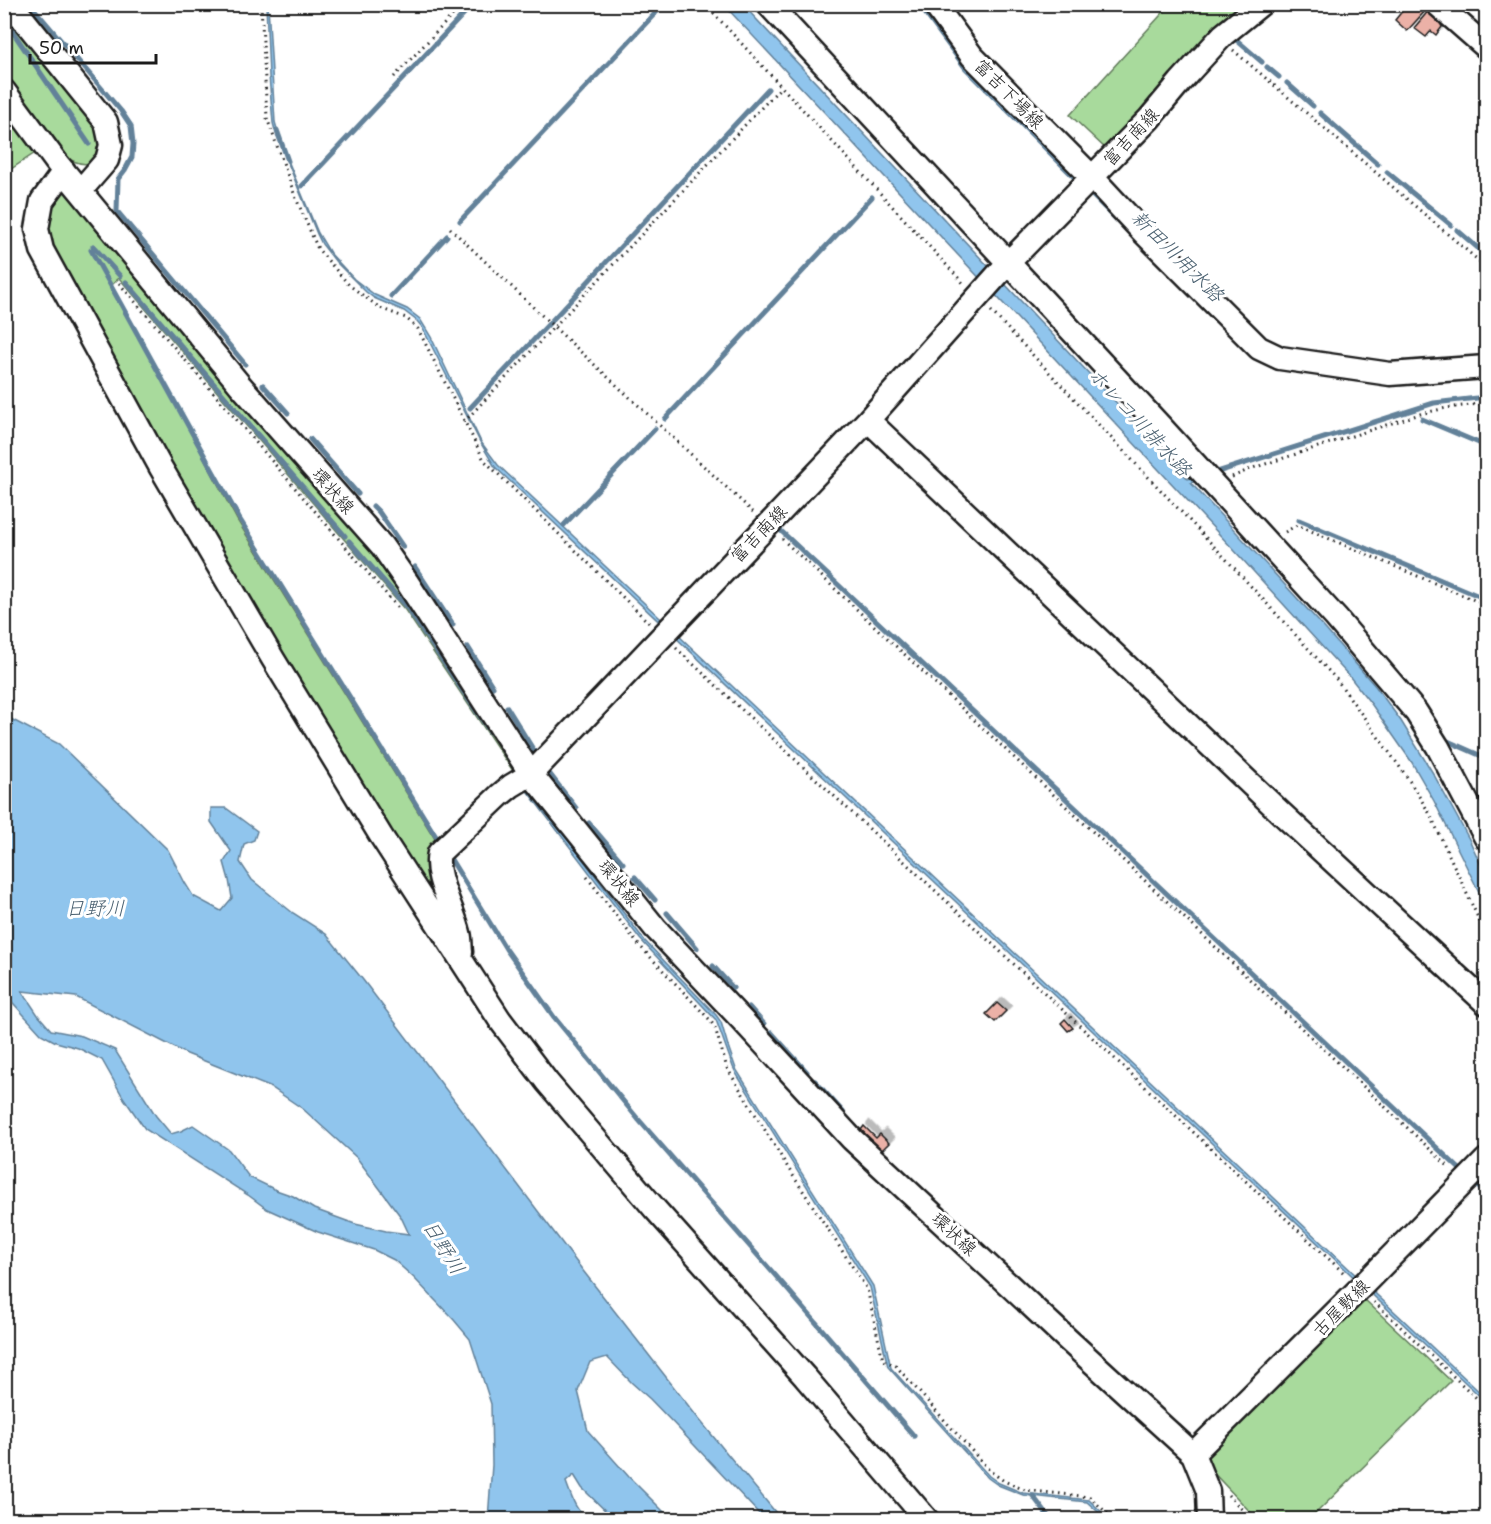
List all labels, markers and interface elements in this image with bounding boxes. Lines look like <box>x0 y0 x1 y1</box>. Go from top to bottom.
scale bar <box>30 27 156 65</box>
text: 50 m <box>39 36 84 60</box>
street label: 富吉下場線 <box>969 54 1049 134</box>
street label: 富吉南線 <box>1098 102 1164 172</box>
water label: 新田川用水路 <box>1126 204 1230 308</box>
water label: ホレコ川排水路 <box>1083 362 1198 483</box>
street label: 環状線 <box>306 463 360 519</box>
street label: 富吉南線 <box>725 500 793 568</box>
street label: 環状線 <box>593 854 645 912</box>
water label: 日野川 <box>65 895 125 921</box>
street label: 環状線 <box>926 1207 982 1261</box>
water label: 日野川 <box>417 1215 471 1279</box>
street label: 古屋敷線 <box>1307 1274 1375 1342</box>

